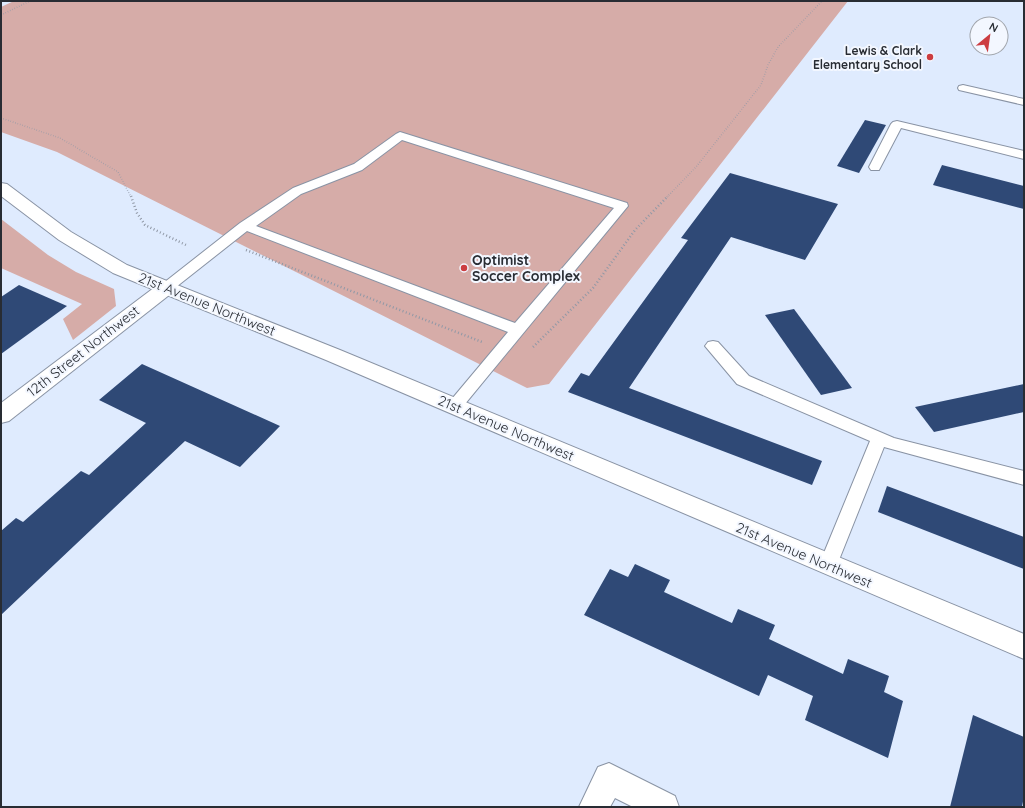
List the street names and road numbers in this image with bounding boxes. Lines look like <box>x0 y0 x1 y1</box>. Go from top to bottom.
street label: 21st Avenue Northwest <box>136 268 278 340</box>
street label: 12th Street Northwest <box>23 301 143 401</box>
street label: 21st Avenue Northwest <box>435 391 577 465</box>
street label: 21st Avenue Northwest <box>733 518 875 592</box>

